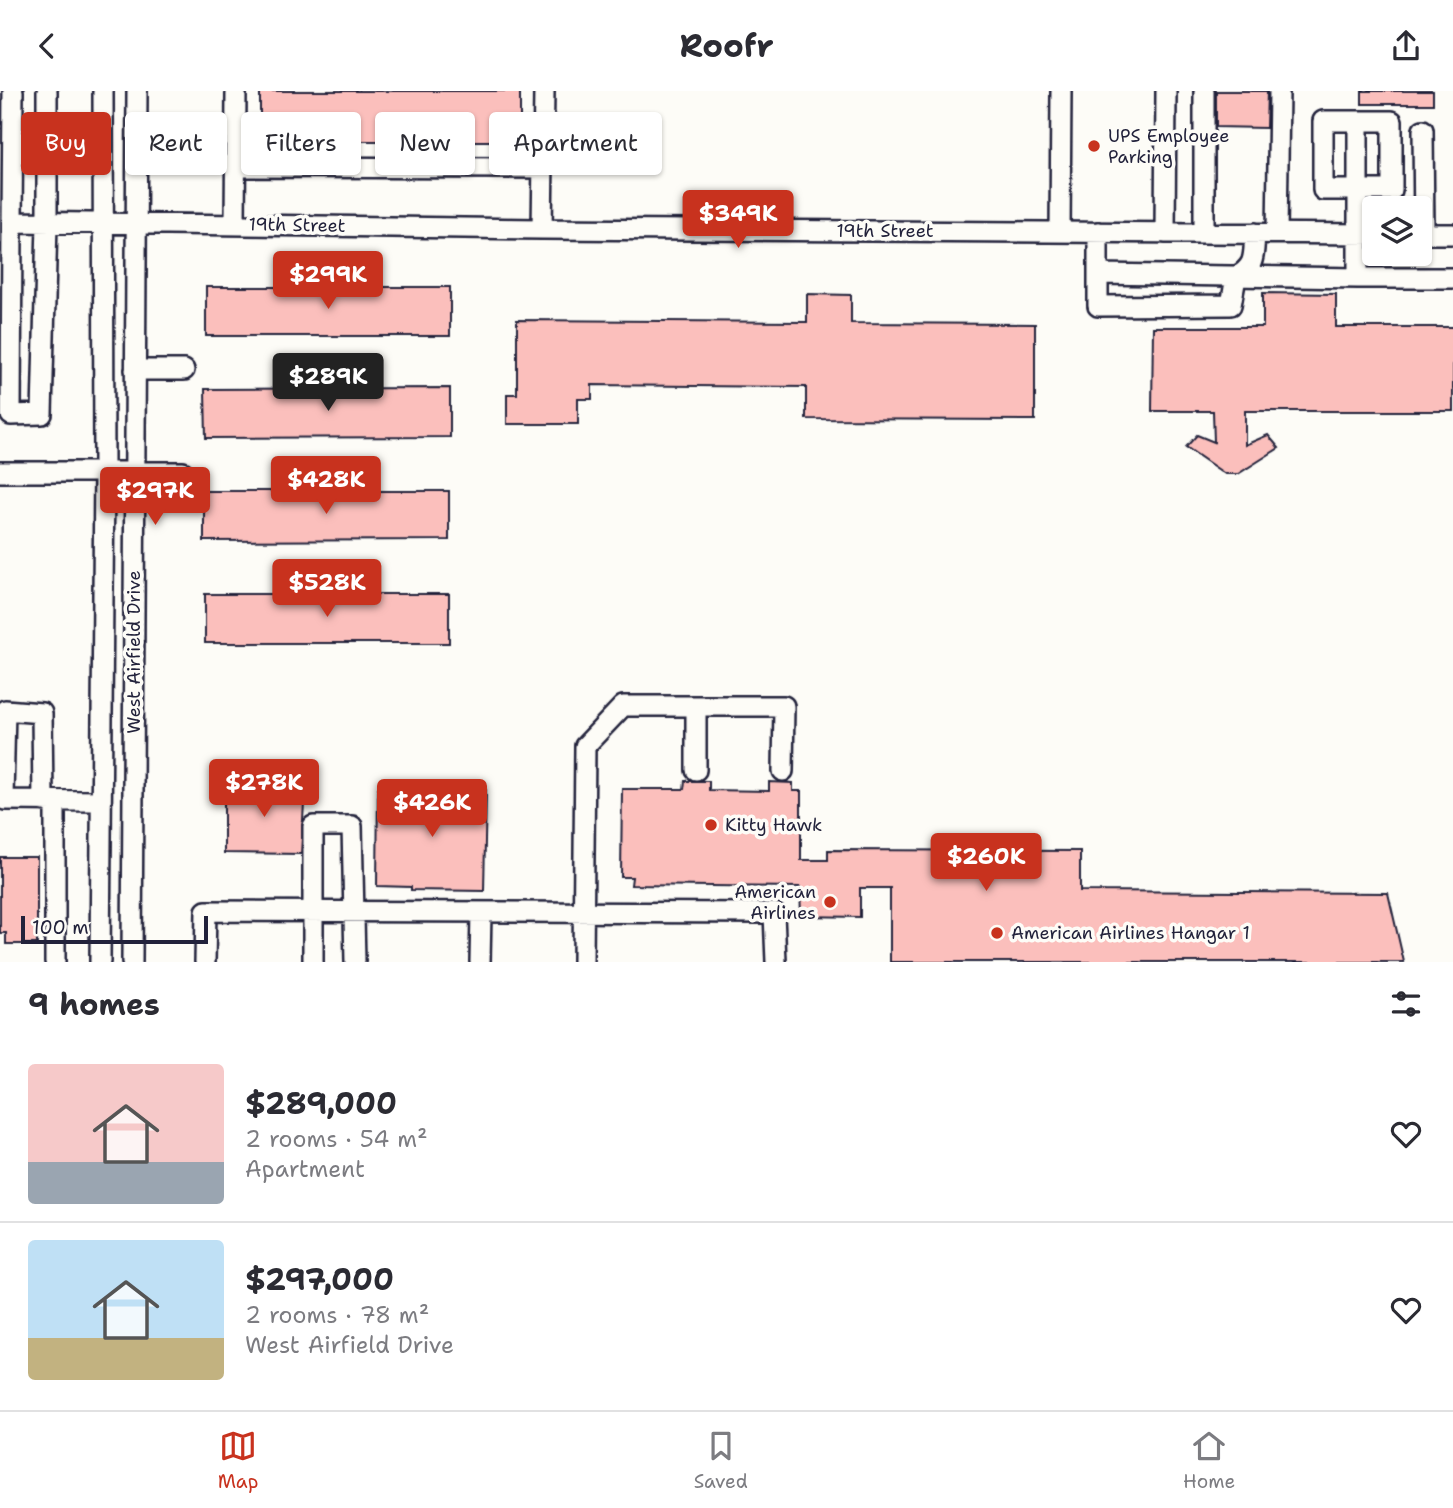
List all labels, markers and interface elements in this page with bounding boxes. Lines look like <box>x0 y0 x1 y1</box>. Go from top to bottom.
text: Roofr <box>679 24 774 67</box>
icon: back <box>28 27 66 65</box>
icon: share <box>1387 27 1425 65</box>
chip: Buy <box>21 112 111 175</box>
chip: Rent <box>125 112 227 175</box>
chip: Filters <box>241 112 361 175</box>
chip: New <box>375 112 475 175</box>
chip: Apartment <box>489 112 662 175</box>
place label: UPS Employee Parking <box>1108 124 1229 169</box>
marker: UPS Employee Parking <box>1086 138 1102 154</box>
pin: $349K <box>689 191 787 250</box>
map controls <box>1362 196 1432 266</box>
button: layers <box>1362 196 1432 266</box>
text: $349K <box>699 198 777 228</box>
street label: 19th Street <box>248 212 346 238</box>
street label: 19th Street <box>836 219 934 243</box>
pin: $299K <box>279 251 377 311</box>
text: $299K <box>289 259 367 289</box>
pin: $289K <box>279 353 377 413</box>
text: $289K <box>289 361 367 391</box>
pin: $428K <box>277 457 375 516</box>
text: $428K <box>287 464 365 494</box>
pin: $297K <box>106 467 204 527</box>
text: $297K <box>116 475 194 505</box>
pin: $528K <box>278 559 376 619</box>
text: $528K <box>288 567 366 597</box>
street label: West Airfield Drive <box>122 570 146 734</box>
pin: $278K <box>215 759 313 819</box>
text: $278K <box>225 767 303 797</box>
pin: $426K <box>383 779 481 839</box>
text: $426K <box>393 787 471 817</box>
place label: Kitty Hawk <box>725 813 822 837</box>
marker: Kitty Hawk <box>703 817 719 833</box>
pin: $260K <box>937 833 1035 893</box>
text: $260K <box>947 841 1025 871</box>
place label: American Airlines <box>734 880 816 925</box>
marker: American Airlines <box>822 894 838 910</box>
scale bar <box>21 913 208 945</box>
text: 100 m <box>32 915 89 940</box>
place label: American Airlines Hangar 1 <box>1011 921 1250 945</box>
marker: American Airlines Hangar 1 <box>989 925 1005 941</box>
text: 9 homes <box>28 984 160 1025</box>
icon: filters <box>1387 985 1425 1023</box>
text: $289,000 <box>245 1083 397 1124</box>
icon: home <box>84 1092 168 1176</box>
icon: heart <box>1387 1115 1425 1153</box>
text: 2 rooms · 54 m² <box>245 1124 428 1154</box>
text: Apartment <box>245 1154 365 1184</box>
text: $297,000 <box>245 1259 394 1300</box>
icon: home <box>84 1268 168 1352</box>
icon: heart <box>1387 1291 1425 1329</box>
text: 2 rooms · 78 m² <box>245 1300 429 1330</box>
text: West Airfield Drive <box>245 1330 454 1360</box>
tab: Map <box>218 1427 258 1494</box>
tab: Saved <box>694 1427 748 1494</box>
tab: Home <box>1183 1427 1235 1494</box>

